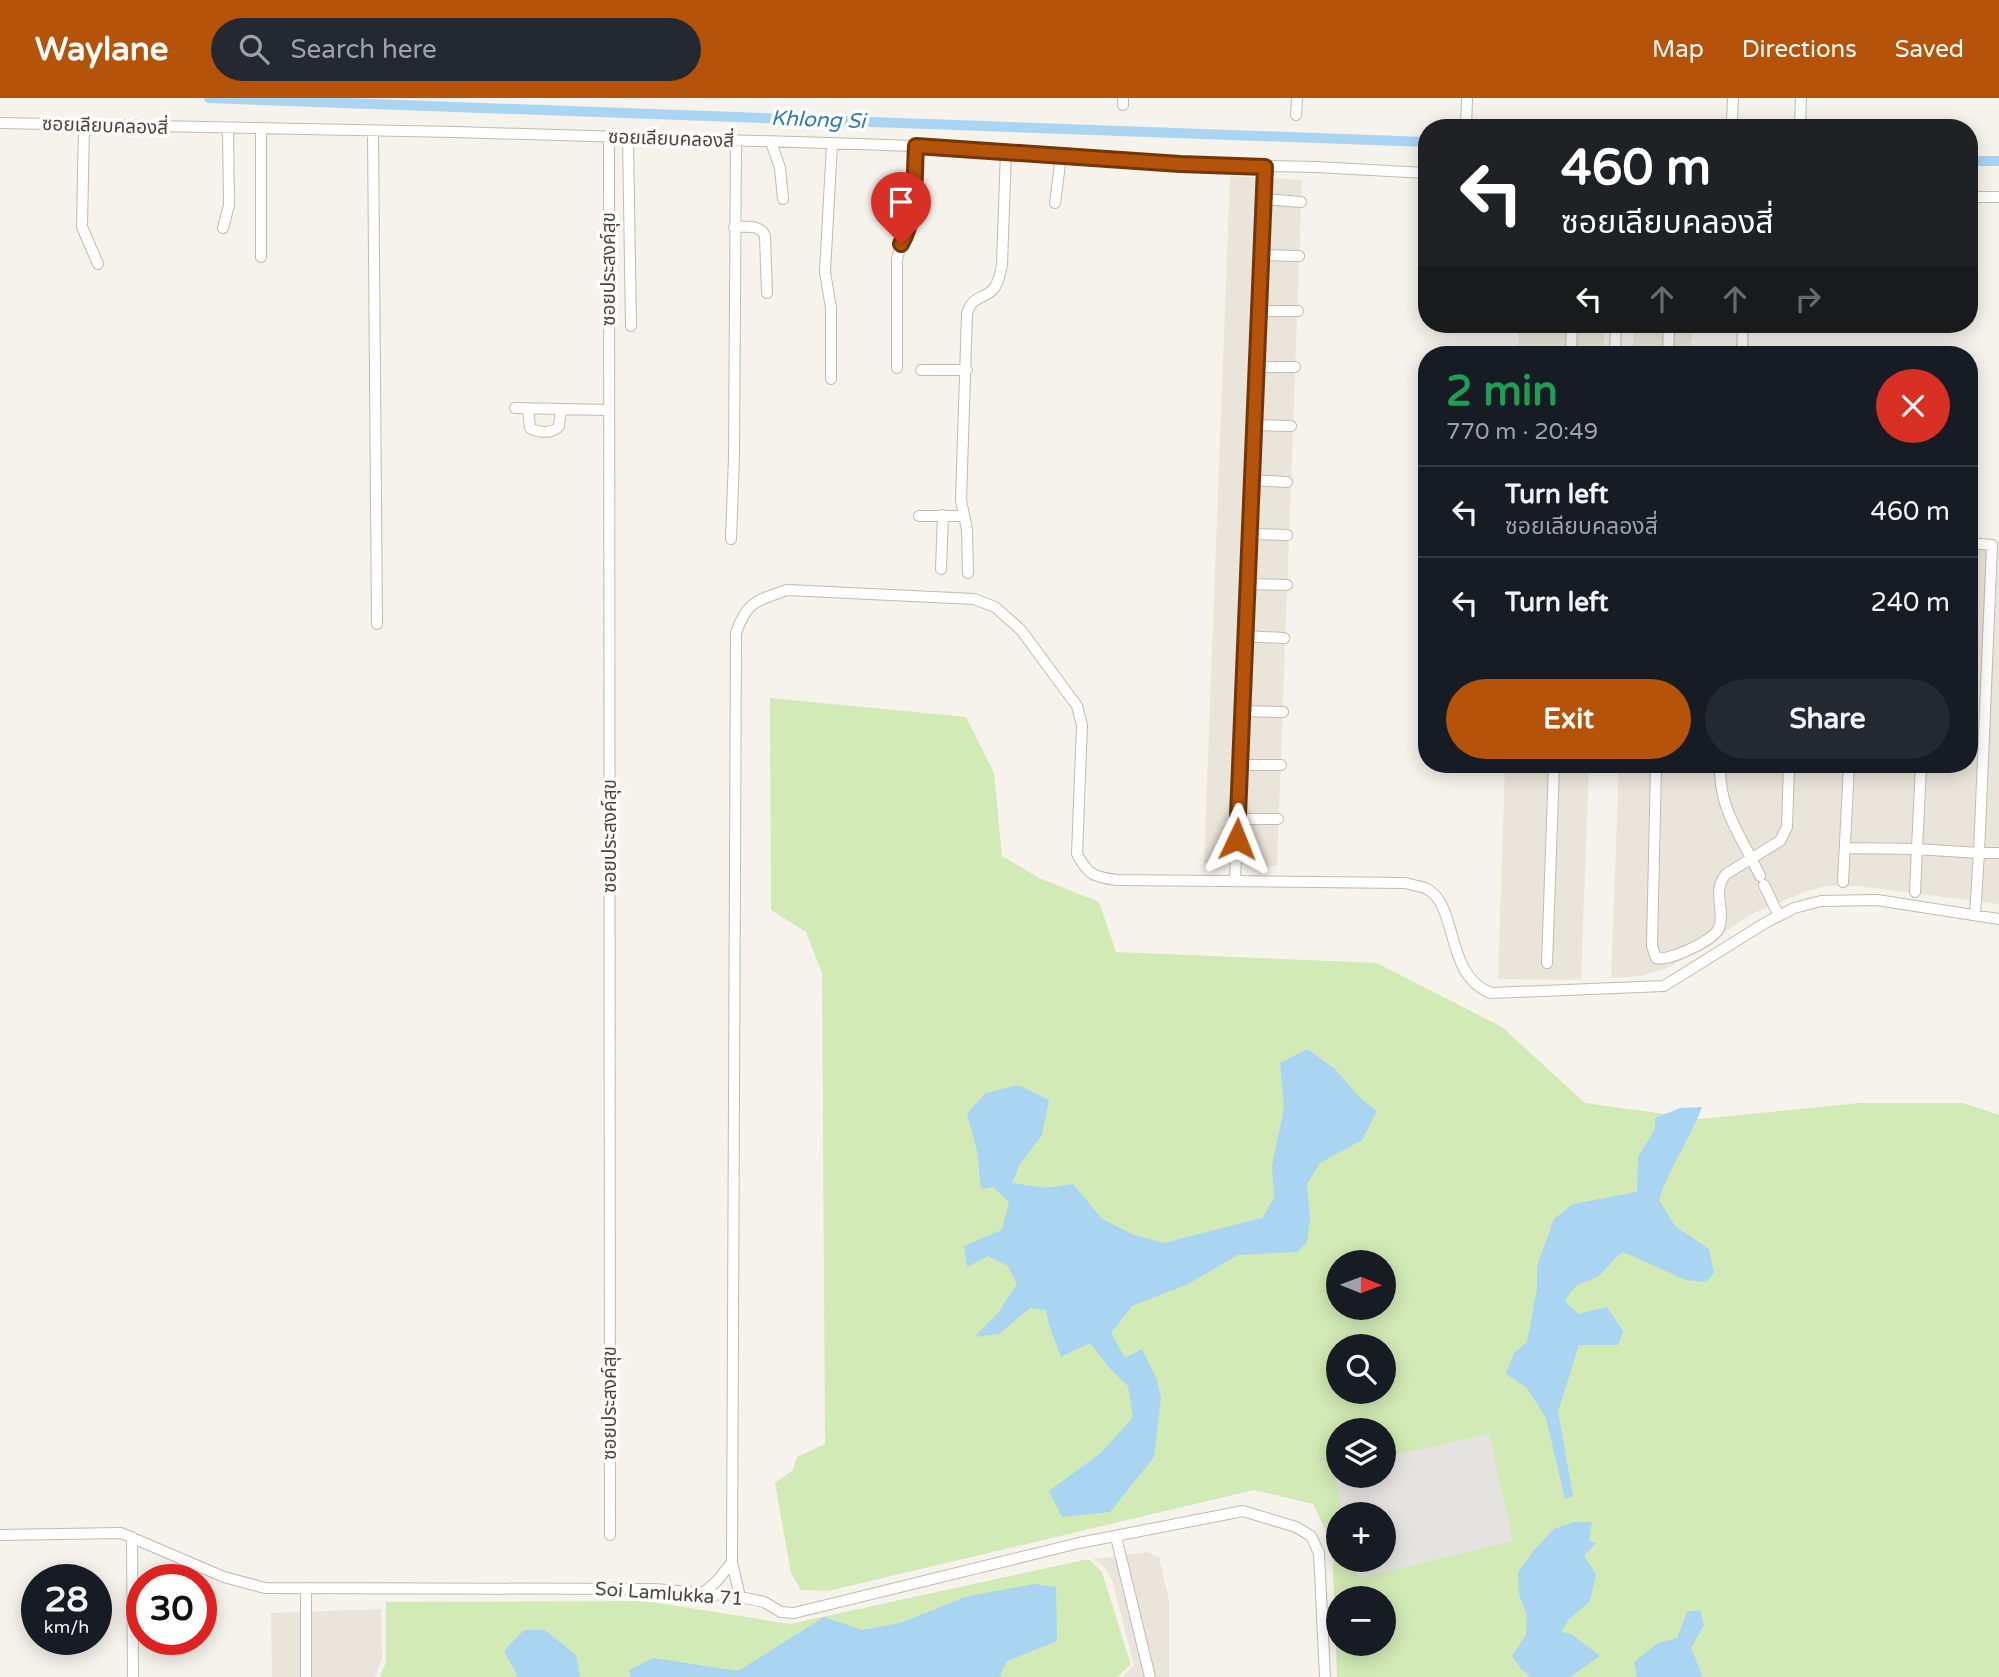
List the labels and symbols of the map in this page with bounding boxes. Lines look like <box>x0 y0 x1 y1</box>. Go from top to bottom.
water label: Khlong Si <box>770 106 868 134</box>
street label: ซอยเลียบคลองสี่ <box>42 110 169 139</box>
street label: ซอยเลียบคลองสี่ <box>608 123 735 152</box>
pin <box>871 172 931 244</box>
street label: ซอยประสงค์สุข <box>598 212 620 326</box>
street label: ซอยประสงค์สุข <box>599 779 621 893</box>
position arrow <box>1200 802 1274 876</box>
north arrow <box>1326 1250 1396 1320</box>
street label: ซอยประสงค์สุข <box>599 1346 621 1460</box>
speed limit sign: 30 <box>126 1564 217 1655</box>
street label: Soi Lamlukka 71 <box>594 1578 744 1610</box>

